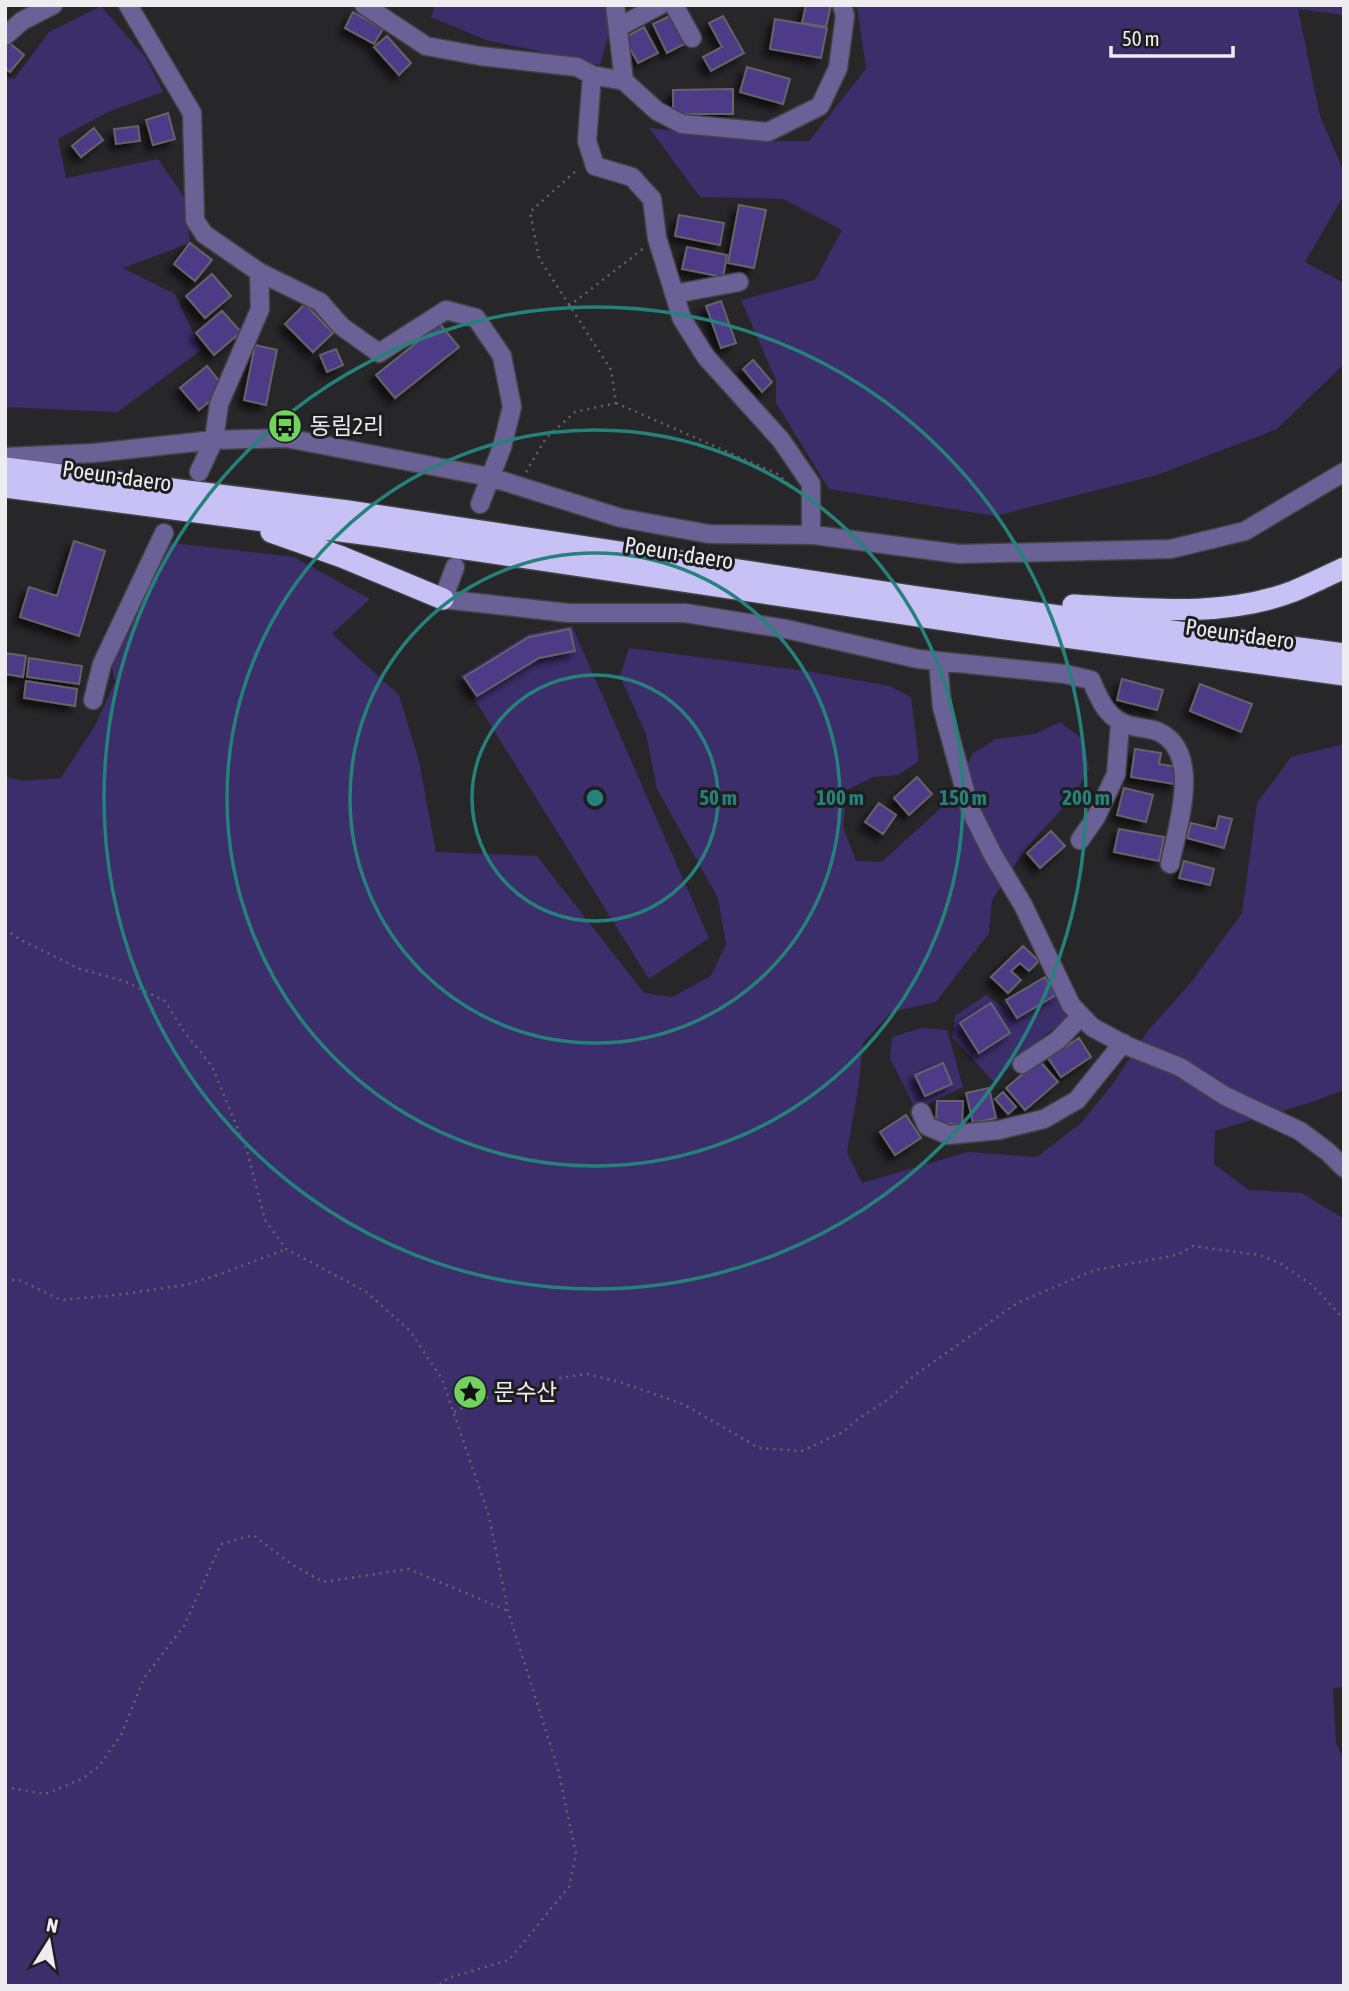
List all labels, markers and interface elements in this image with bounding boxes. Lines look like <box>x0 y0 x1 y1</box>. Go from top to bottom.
scale bar <box>1111 14 1234 58</box>
text: 50 m <box>1122 26 1160 50</box>
bus stop icon: 동림2리 <box>266 407 304 445</box>
place label: 동림2리 <box>310 413 384 439</box>
street label: Poeun-daero <box>61 455 173 497</box>
street label: Poeun-daero <box>623 532 735 574</box>
street label: Poeun-daero <box>1184 613 1296 655</box>
text: 50 m <box>699 785 737 809</box>
text: 100 m <box>816 785 864 809</box>
text: 150 m <box>939 785 987 809</box>
text: 200 m <box>1062 785 1110 809</box>
centre of rings <box>583 786 607 810</box>
place icon: 문수산 <box>451 1373 489 1411</box>
place label: 문수산 <box>494 1379 557 1405</box>
north arrow <box>14 1907 84 1977</box>
text: N <box>45 1913 60 1937</box>

